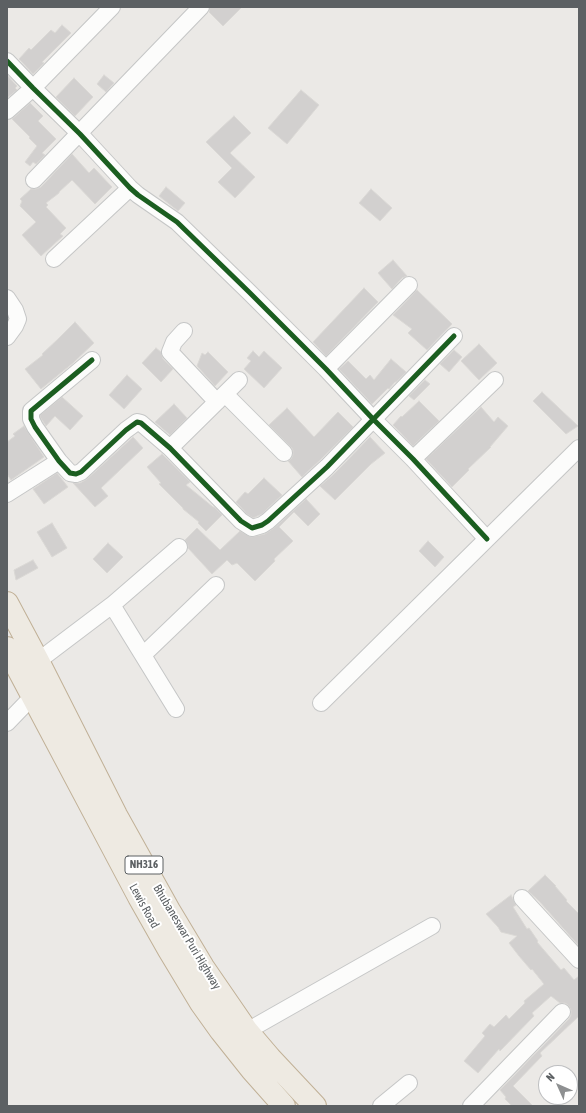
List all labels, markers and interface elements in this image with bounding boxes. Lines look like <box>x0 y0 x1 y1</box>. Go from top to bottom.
road number: NH316 <box>125 856 163 874</box>
street label: Lewis Road <box>126 881 162 931</box>
street label: Bhubaneswar Puri Highway <box>150 882 224 992</box>
north arrow <box>538 1065 578 1105</box>
text: N <box>544 1071 557 1084</box>

